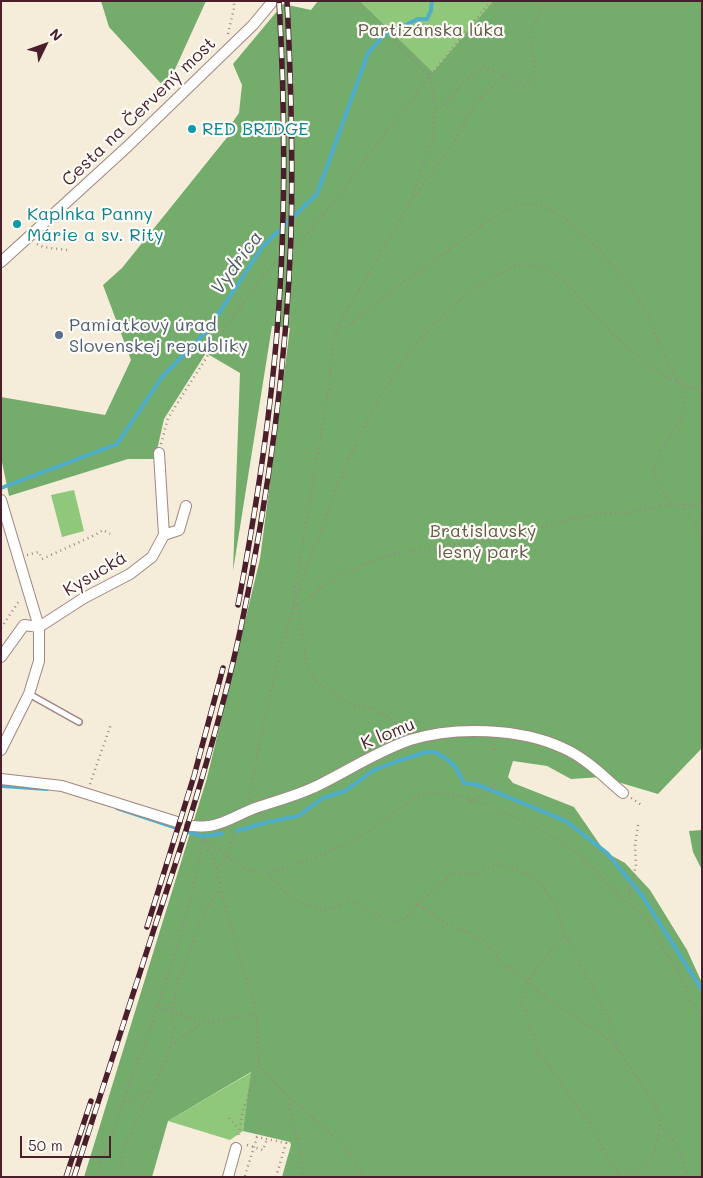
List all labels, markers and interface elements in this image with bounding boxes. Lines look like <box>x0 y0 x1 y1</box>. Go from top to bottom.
park label: Partizánska lúka <box>358 19 504 41</box>
north arrow <box>20 20 70 70</box>
text: N <box>46 24 67 45</box>
street label: Cesta na Červený most <box>58 33 220 191</box>
place label: RED BRIDGE <box>202 118 309 140</box>
marker: RED BRIDGE <box>186 123 198 135</box>
place label: Kaplnka Panny Márie a sv. Rity <box>27 203 164 245</box>
marker: Kaplnka Panny Márie a sv. Rity <box>11 218 23 230</box>
water label: Vydrica <box>206 227 268 299</box>
place label: Pamiatkový úrad Slovenskej republiky <box>69 314 248 356</box>
marker: Pamiatkový úrad Slovenskej republiky <box>53 329 65 341</box>
park label: Bratislavský lesný park <box>430 520 536 562</box>
street label: Kysucká <box>59 547 131 601</box>
street label: K lomu <box>358 713 418 755</box>
scale bar <box>22 1126 114 1158</box>
text: 50 m <box>28 1135 63 1155</box>

